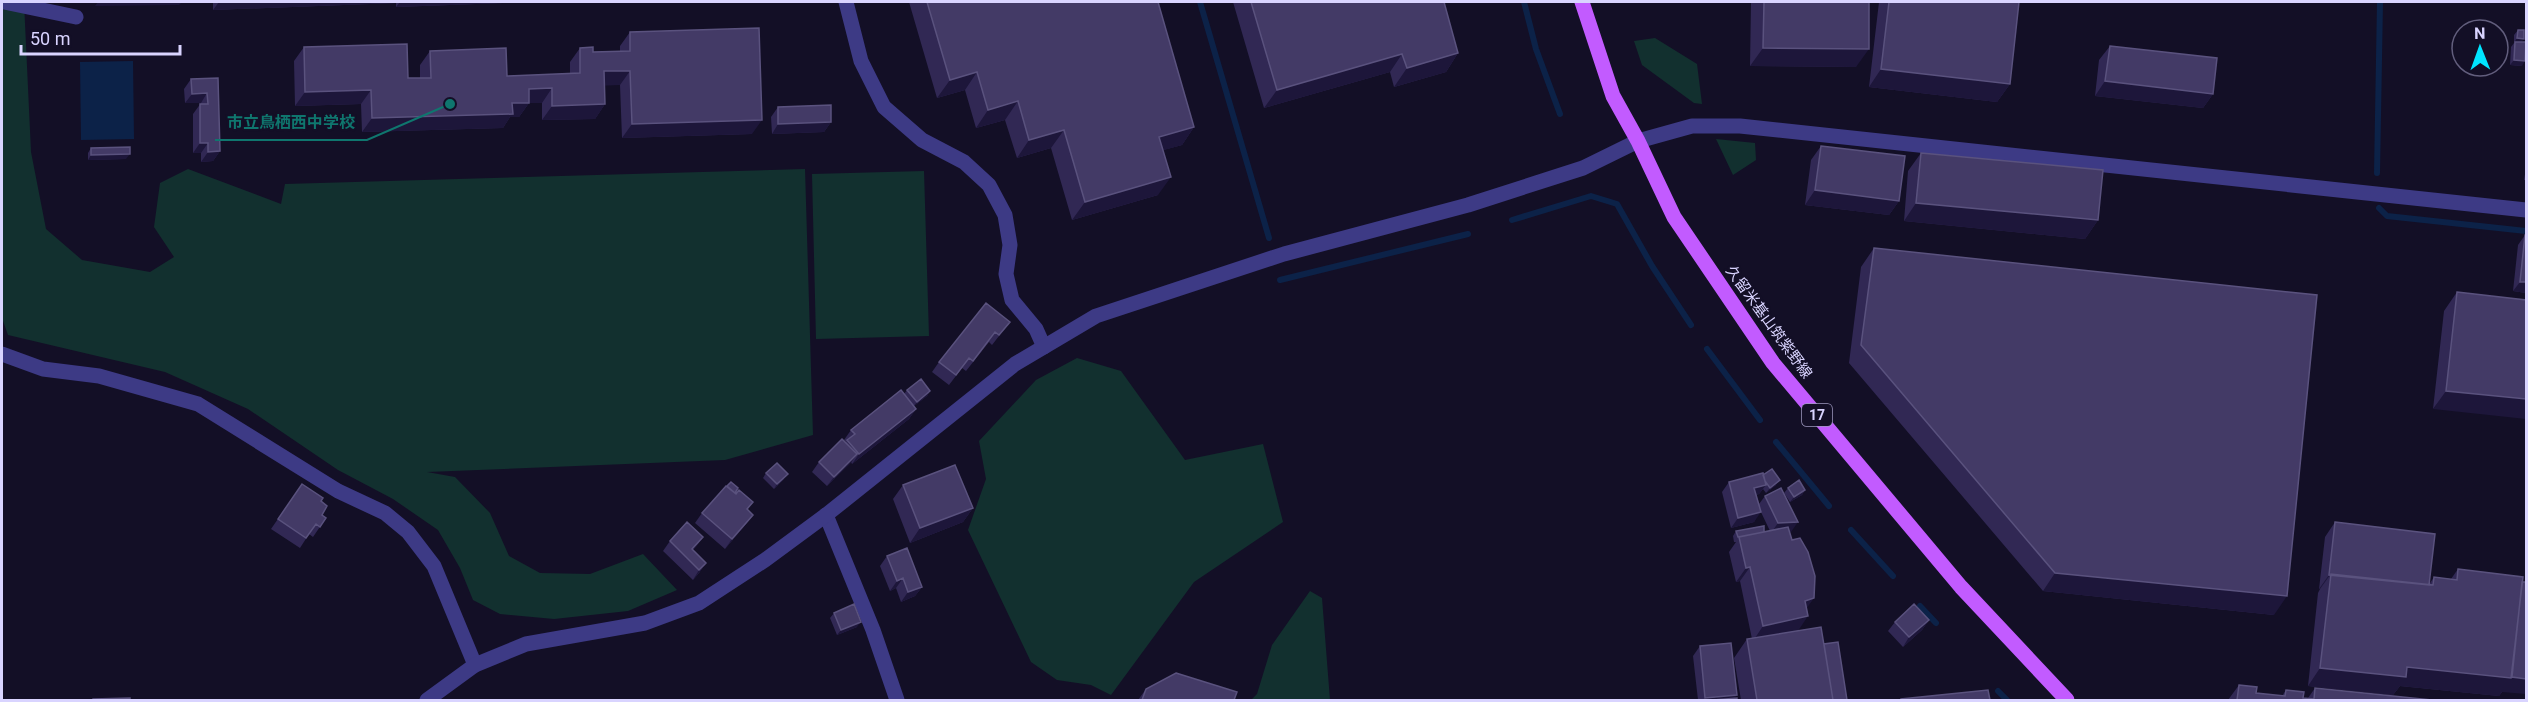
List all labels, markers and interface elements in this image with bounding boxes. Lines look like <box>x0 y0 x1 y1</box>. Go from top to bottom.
scale bar <box>21 18 180 56</box>
north arrow <box>2450 18 2510 78</box>
text: N <box>2474 24 2486 43</box>
text: 50 m <box>30 28 70 49</box>
callout: 市立鳥栖西中学校 <box>215 106 367 140</box>
text: 市立鳥栖西中学校 <box>227 113 355 132</box>
street label: 久留米基山筑紫野線 <box>1722 262 1816 382</box>
road number: 17 <box>1802 404 1832 426</box>

